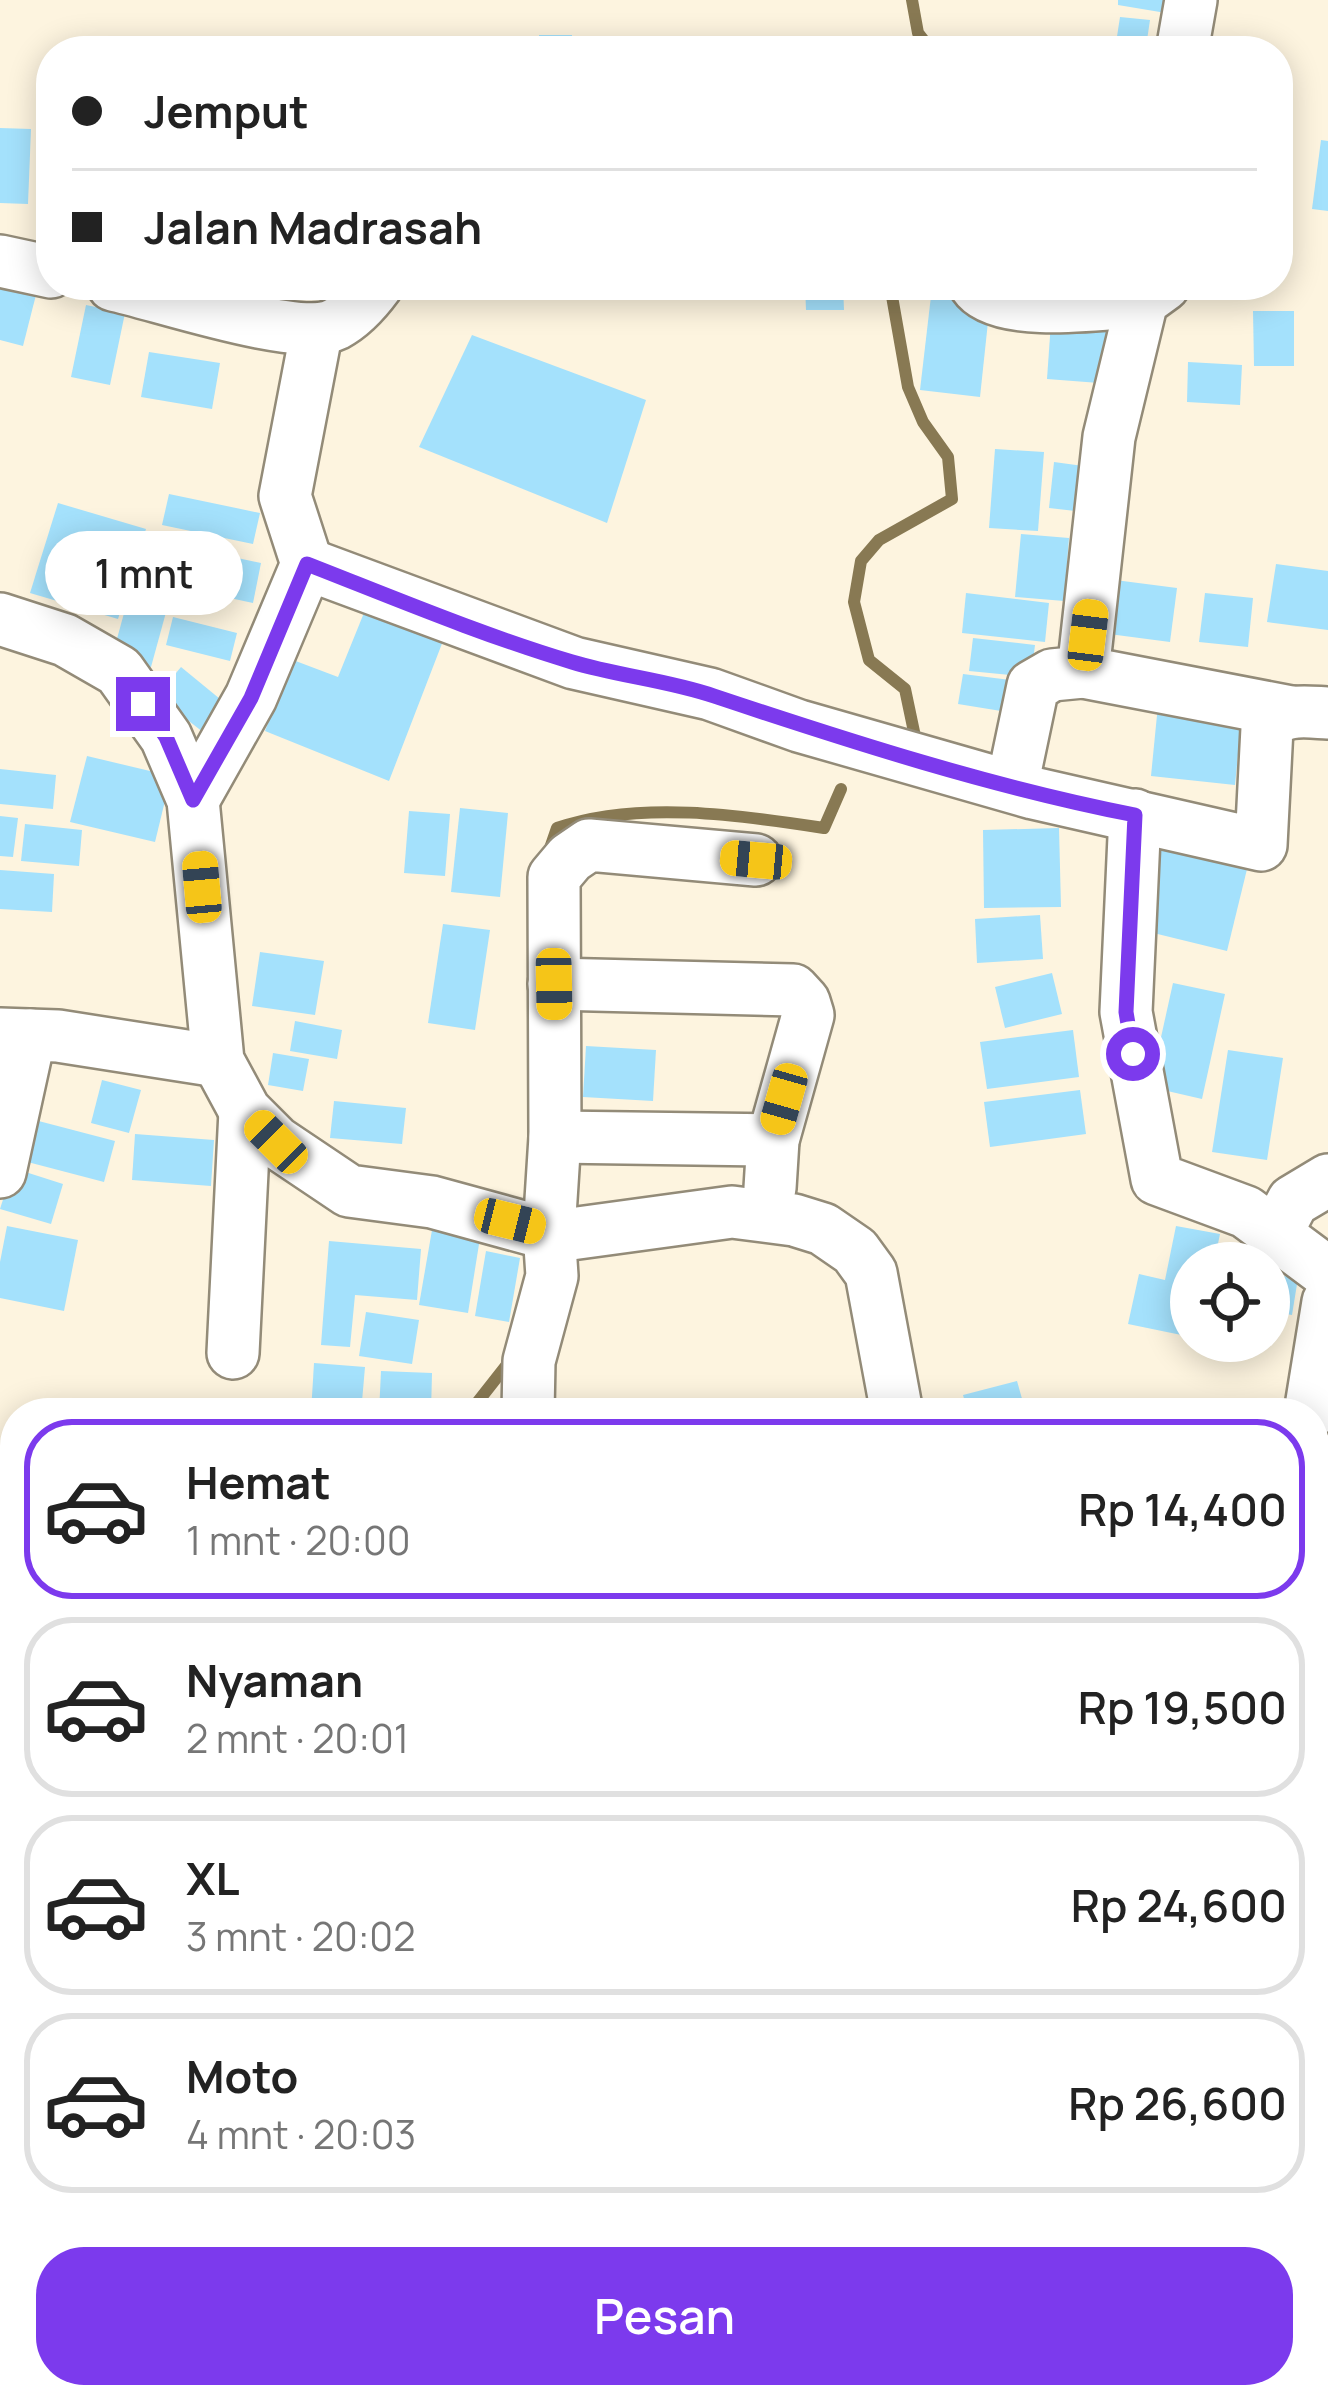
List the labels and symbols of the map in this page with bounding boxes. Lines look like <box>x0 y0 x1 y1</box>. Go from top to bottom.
callout: 1 mnt <box>44 530 242 614</box>
car <box>1066 597 1110 673</box>
route end <box>116 677 170 731</box>
car <box>719 839 793 881</box>
car <box>181 850 223 924</box>
car <box>535 948 573 1020</box>
route start <box>1106 1027 1160 1081</box>
car <box>757 1059 811 1139</box>
car <box>238 1104 314 1180</box>
car <box>471 1195 549 1247</box>

